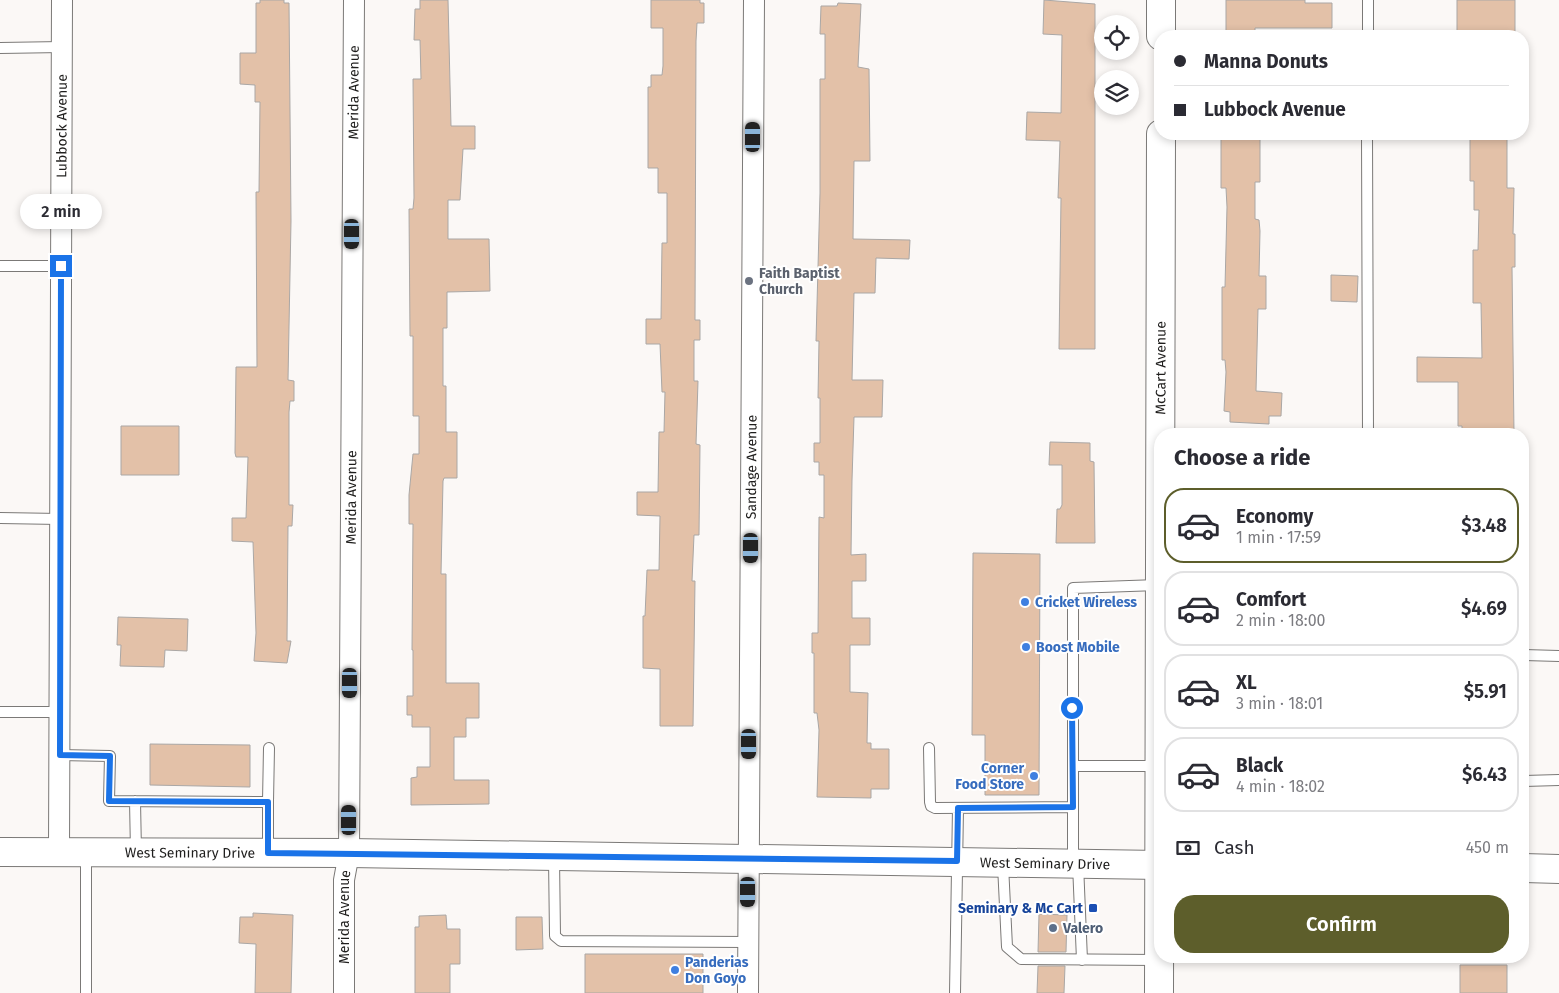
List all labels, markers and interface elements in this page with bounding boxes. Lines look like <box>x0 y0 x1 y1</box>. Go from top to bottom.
map controls <box>1094 15 1139 115</box>
button: locate <box>1094 15 1139 60</box>
street label: Merida Avenue <box>345 45 363 140</box>
text: Manna Donuts <box>1204 50 1328 73</box>
button: layers <box>1094 70 1139 115</box>
street label: Lubbock Avenue <box>53 74 71 178</box>
text: Lubbock Avenue <box>1204 98 1346 121</box>
car <box>745 122 760 152</box>
callout: 2 min <box>20 194 102 228</box>
text: 2 min <box>41 202 81 221</box>
car <box>344 219 359 249</box>
route end <box>50 255 72 277</box>
place label: Faith Baptist Church <box>759 265 840 298</box>
marker: Faith Baptist Church <box>743 275 755 287</box>
street label: McCart Avenue <box>1152 321 1170 415</box>
street label: Sandage Avenue <box>743 415 760 519</box>
text: Choose a ride <box>1174 444 1310 471</box>
street label: Merida Avenue <box>343 450 360 545</box>
icon: car <box>1176 503 1221 548</box>
text: Economy <box>1236 505 1313 528</box>
text: $3.48 <box>1461 514 1507 537</box>
text: 1 min · 17:59 <box>1236 528 1321 547</box>
car <box>743 533 758 563</box>
icon: car <box>1176 586 1221 631</box>
text: Comfort <box>1236 588 1306 611</box>
place label: Cricket Wireless <box>1035 594 1137 611</box>
marker: Cricket Wireless <box>1019 596 1031 608</box>
text: $4.69 <box>1461 597 1507 620</box>
text: 2 min · 18:00 <box>1236 611 1326 630</box>
place label: Boost Mobile <box>1036 639 1120 656</box>
marker: Boost Mobile <box>1020 641 1032 653</box>
car <box>342 668 357 698</box>
icon: car <box>1176 669 1221 714</box>
text: XL <box>1236 671 1257 694</box>
text: $5.91 <box>1464 680 1507 703</box>
text: 3 min · 18:01 <box>1236 694 1323 713</box>
route start <box>1061 697 1083 719</box>
car <box>741 729 756 759</box>
icon: car <box>1176 752 1221 797</box>
text: Black <box>1236 754 1283 777</box>
place label: Corner Food Store <box>955 760 1024 793</box>
text: $6.43 <box>1462 763 1507 786</box>
marker: Corner Food Store <box>1028 770 1040 782</box>
text: 4 min · 18:02 <box>1236 777 1325 796</box>
car <box>341 805 356 835</box>
icon: cash <box>1174 834 1202 862</box>
text: Cash <box>1214 836 1255 859</box>
text: 450 m <box>1466 838 1509 857</box>
street label: West Seminary Drive <box>125 844 255 862</box>
street label: West Seminary Drive <box>980 854 1110 873</box>
street label: Merida Avenue <box>336 869 355 964</box>
car <box>740 877 755 907</box>
button: Confirm <box>1174 895 1509 953</box>
place label: Seminary & Mc Cart <box>958 900 1084 917</box>
marker: Seminary & Mc Cart <box>1087 902 1099 914</box>
place label: Valero <box>1062 920 1103 937</box>
marker: Valero <box>1047 922 1059 934</box>
place label: Panderias Don Goyo <box>685 954 749 987</box>
marker: Panderias Don Goyo <box>669 964 681 976</box>

